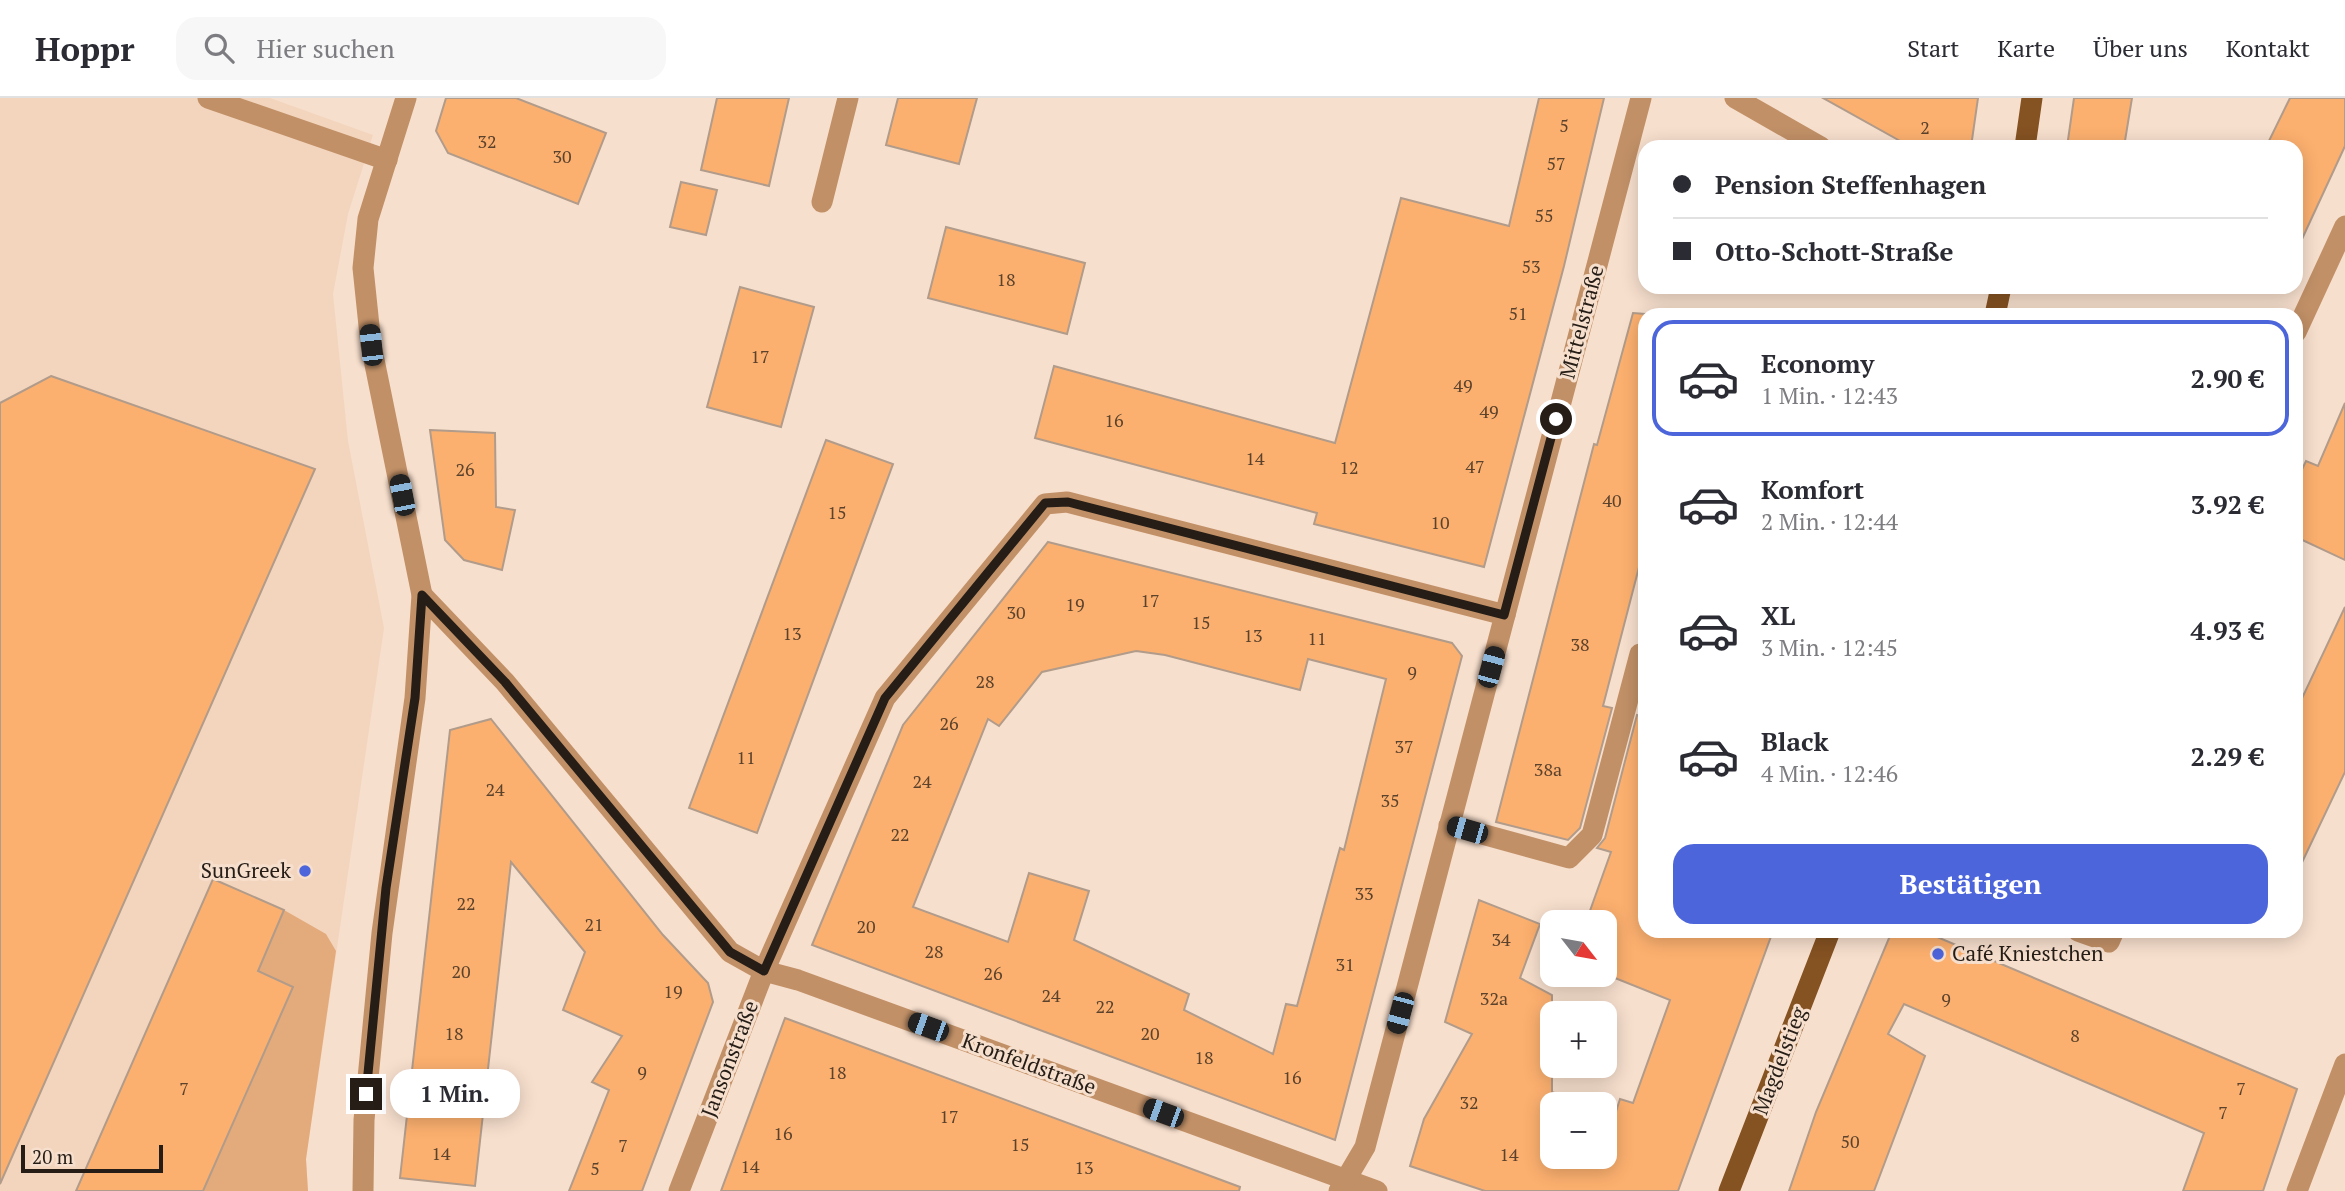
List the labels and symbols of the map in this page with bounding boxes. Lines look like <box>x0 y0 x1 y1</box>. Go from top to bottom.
house number: 5 <box>1559 113 1569 137</box>
house number: 2 <box>1920 115 1930 139</box>
house number: 32 <box>477 129 497 153</box>
house number: 30 <box>552 144 572 168</box>
house number: 57 <box>1546 151 1566 175</box>
house number: 55 <box>1534 203 1554 227</box>
house number: 53 <box>1521 254 1541 278</box>
street label: Mittelstraße <box>1552 262 1610 382</box>
house number: 18 <box>996 267 1016 291</box>
house number: 51 <box>1508 301 1528 325</box>
car <box>359 323 384 367</box>
house number: 17 <box>750 344 770 368</box>
house number: 49 <box>1453 373 1473 397</box>
house number: 49 <box>1479 399 1499 423</box>
route start <box>1540 403 1572 435</box>
house number: 16 <box>1104 408 1124 432</box>
house number: 14 <box>1245 446 1265 470</box>
house number: 47 <box>1465 454 1485 478</box>
house number: 12 <box>1339 455 1359 479</box>
house number: 26 <box>455 457 475 481</box>
car <box>388 472 417 518</box>
house number: 40 <box>1602 488 1622 512</box>
house number: 15 <box>827 500 847 524</box>
house number: 10 <box>1430 510 1450 534</box>
house number: 17 <box>1140 588 1160 612</box>
house number: 19 <box>1065 592 1085 616</box>
house number: 30 <box>1006 600 1026 624</box>
house number: 15 <box>1191 610 1211 634</box>
house number: 13 <box>782 621 802 645</box>
house number: 13 <box>1243 623 1263 647</box>
house number: 11 <box>1307 626 1327 650</box>
house number: 38 <box>1570 632 1590 656</box>
car <box>1476 644 1507 690</box>
house number: 9 <box>1407 660 1417 684</box>
house number: 28 <box>975 669 995 693</box>
house number: 26 <box>939 711 959 735</box>
house number: 37 <box>1394 734 1414 758</box>
house number: 11 <box>736 745 756 769</box>
house number: 38a <box>1534 757 1562 781</box>
house number: 24 <box>912 769 932 793</box>
house number: 24 <box>485 777 505 801</box>
house number: 35 <box>1380 788 1400 812</box>
car <box>1444 814 1491 846</box>
house number: 22 <box>890 822 910 846</box>
place label: SunGreek <box>201 856 291 884</box>
marker: SunGreek <box>297 863 313 879</box>
house number: 33 <box>1354 881 1374 905</box>
house number: 22 <box>456 891 476 915</box>
north arrow <box>1540 910 1617 987</box>
house number: 21 <box>584 912 604 936</box>
house number: 20 <box>856 914 876 938</box>
house number: 34 <box>1491 927 1511 951</box>
house number: 28 <box>924 939 944 963</box>
place label: Café Kniestchen <box>1952 939 2104 967</box>
marker: Café Kniestchen <box>1930 946 1946 962</box>
house number: 31 <box>1335 952 1355 976</box>
house number: 20 <box>451 959 471 983</box>
house number: 26 <box>983 961 1003 985</box>
house number: 19 <box>663 979 683 1003</box>
house number: 24 <box>1041 983 1061 1007</box>
house number: 32a <box>1480 986 1508 1010</box>
house number: 9 <box>1941 987 1951 1011</box>
car <box>1385 990 1416 1036</box>
house number: 22 <box>1095 994 1115 1018</box>
street label: Jansonstraße <box>694 996 764 1121</box>
street label: Magdelstieg <box>1746 1002 1813 1119</box>
car <box>905 1010 952 1044</box>
house number: 18 <box>444 1021 464 1045</box>
house number: 20 <box>1140 1021 1160 1045</box>
house number: 8 <box>2070 1023 2080 1047</box>
street label: Kronfeldstraße <box>959 1026 1100 1100</box>
house number: 18 <box>1194 1045 1214 1069</box>
house number: 9 <box>637 1060 647 1084</box>
house number: 18 <box>827 1060 847 1084</box>
house number: 16 <box>1282 1065 1302 1089</box>
callout: 1 Min. <box>390 1070 520 1118</box>
house number: 7 <box>179 1076 189 1100</box>
house number: 7 <box>2236 1076 2246 1100</box>
route end <box>350 1078 382 1110</box>
house number: 32 <box>1459 1090 1479 1114</box>
car <box>1140 1096 1187 1130</box>
house number: 7 <box>2218 1100 2228 1124</box>
house number: 17 <box>939 1104 959 1128</box>
house number: 16 <box>773 1121 793 1145</box>
house number: 50 <box>1840 1129 1860 1153</box>
house number: 15 <box>1010 1132 1030 1156</box>
house number: 7 <box>618 1133 628 1157</box>
house number: 14 <box>431 1141 451 1165</box>
scale bar <box>21 1142 163 1174</box>
house number: 14 <box>1499 1142 1519 1166</box>
house number: 14 <box>740 1154 760 1178</box>
house number: 13 <box>1074 1155 1094 1179</box>
house number: 5 <box>590 1156 600 1180</box>

